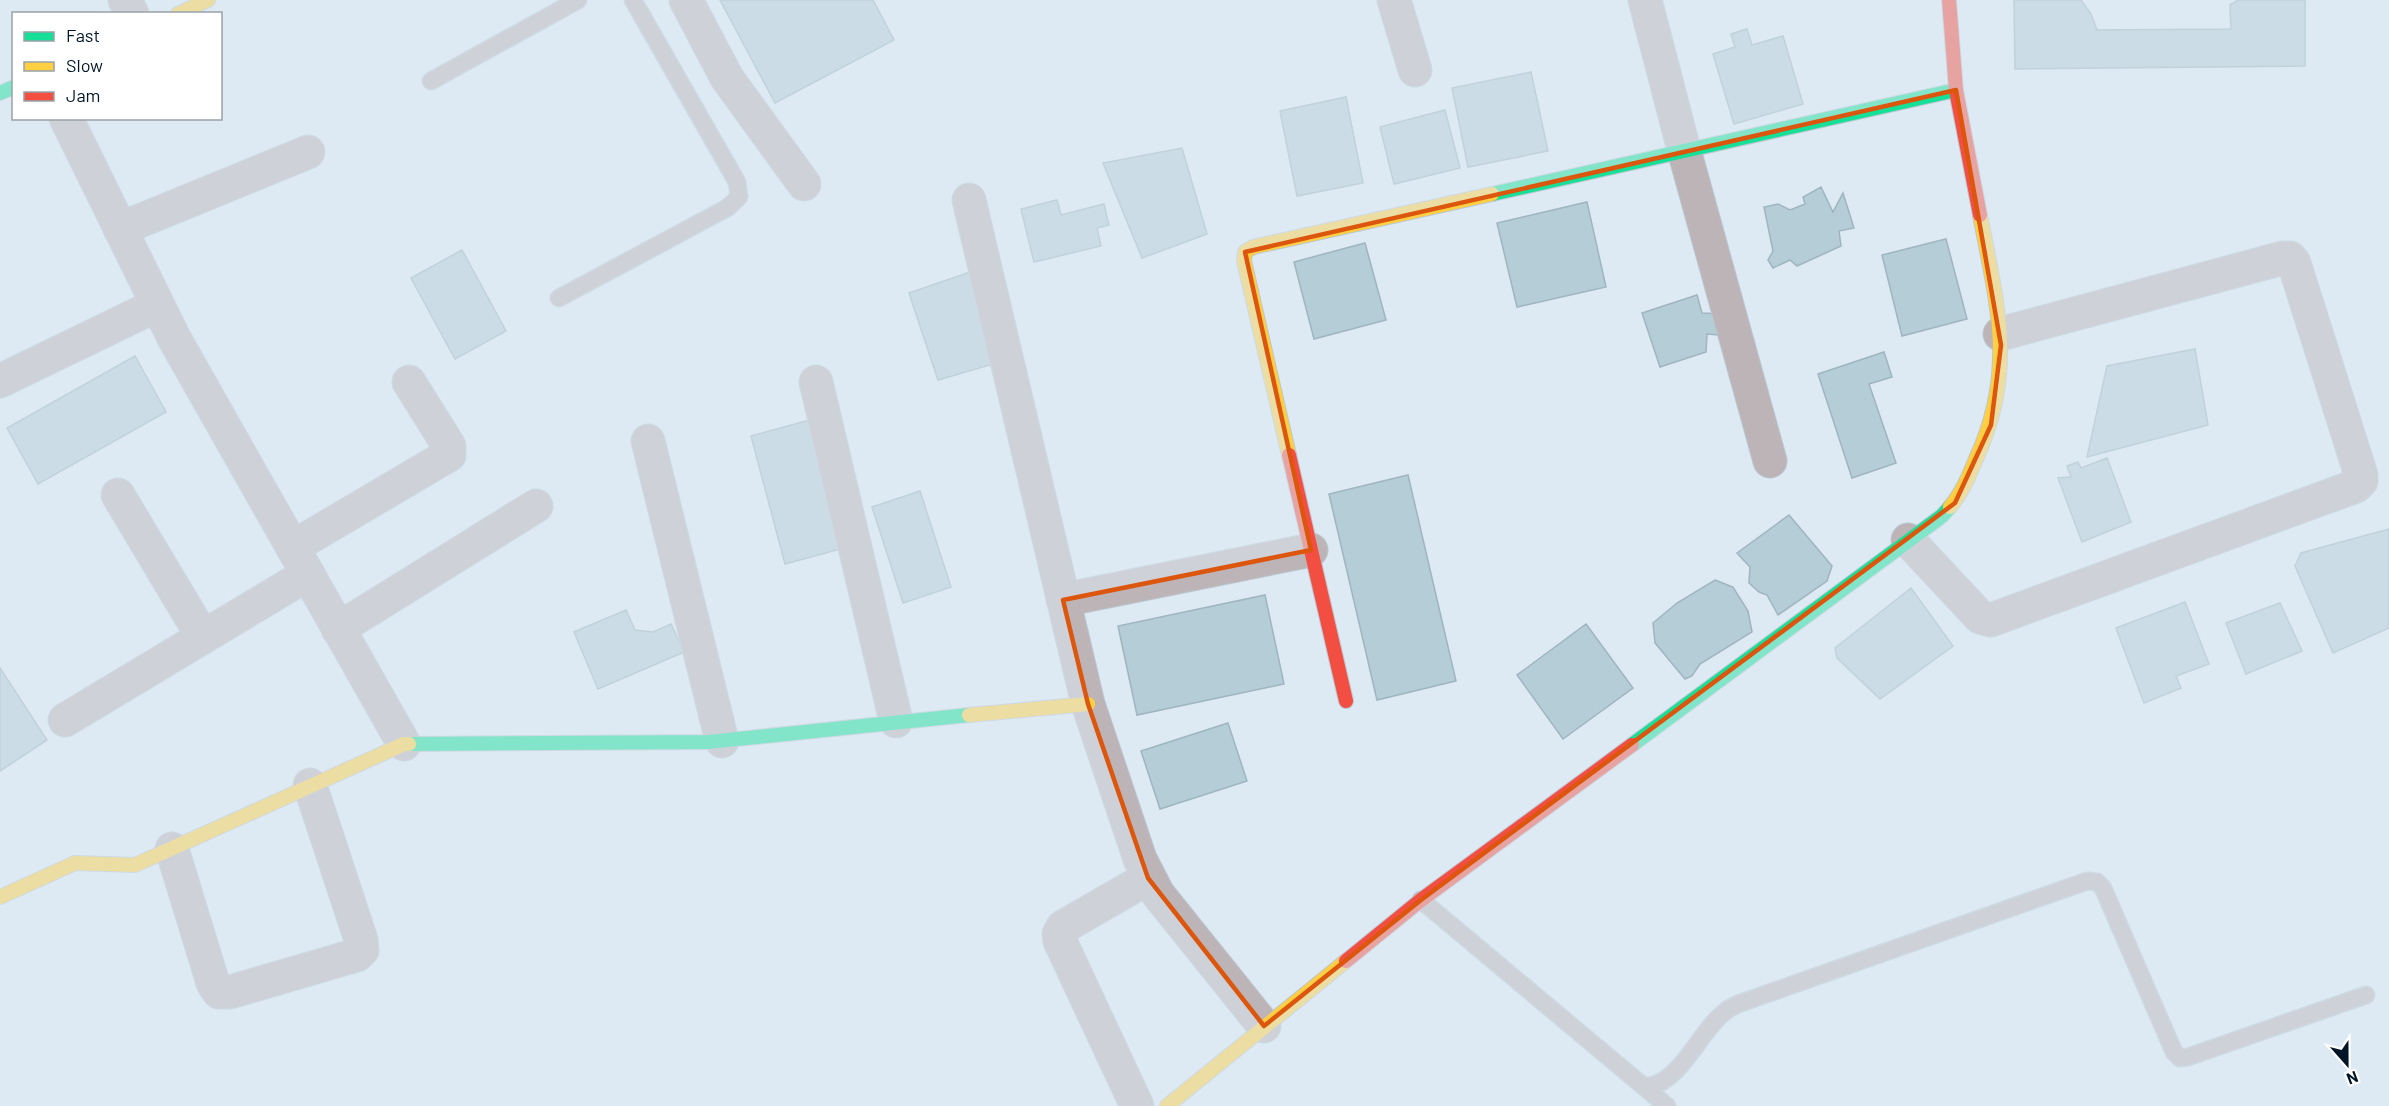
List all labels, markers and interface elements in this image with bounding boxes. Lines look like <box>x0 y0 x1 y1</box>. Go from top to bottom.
legend <box>12 12 222 120</box>
text: Fast <box>66 24 100 46</box>
text: Slow <box>66 54 103 76</box>
text: Jam <box>66 84 100 106</box>
north arrow <box>2317 1034 2377 1094</box>
text: N <box>2344 1068 2361 1089</box>

